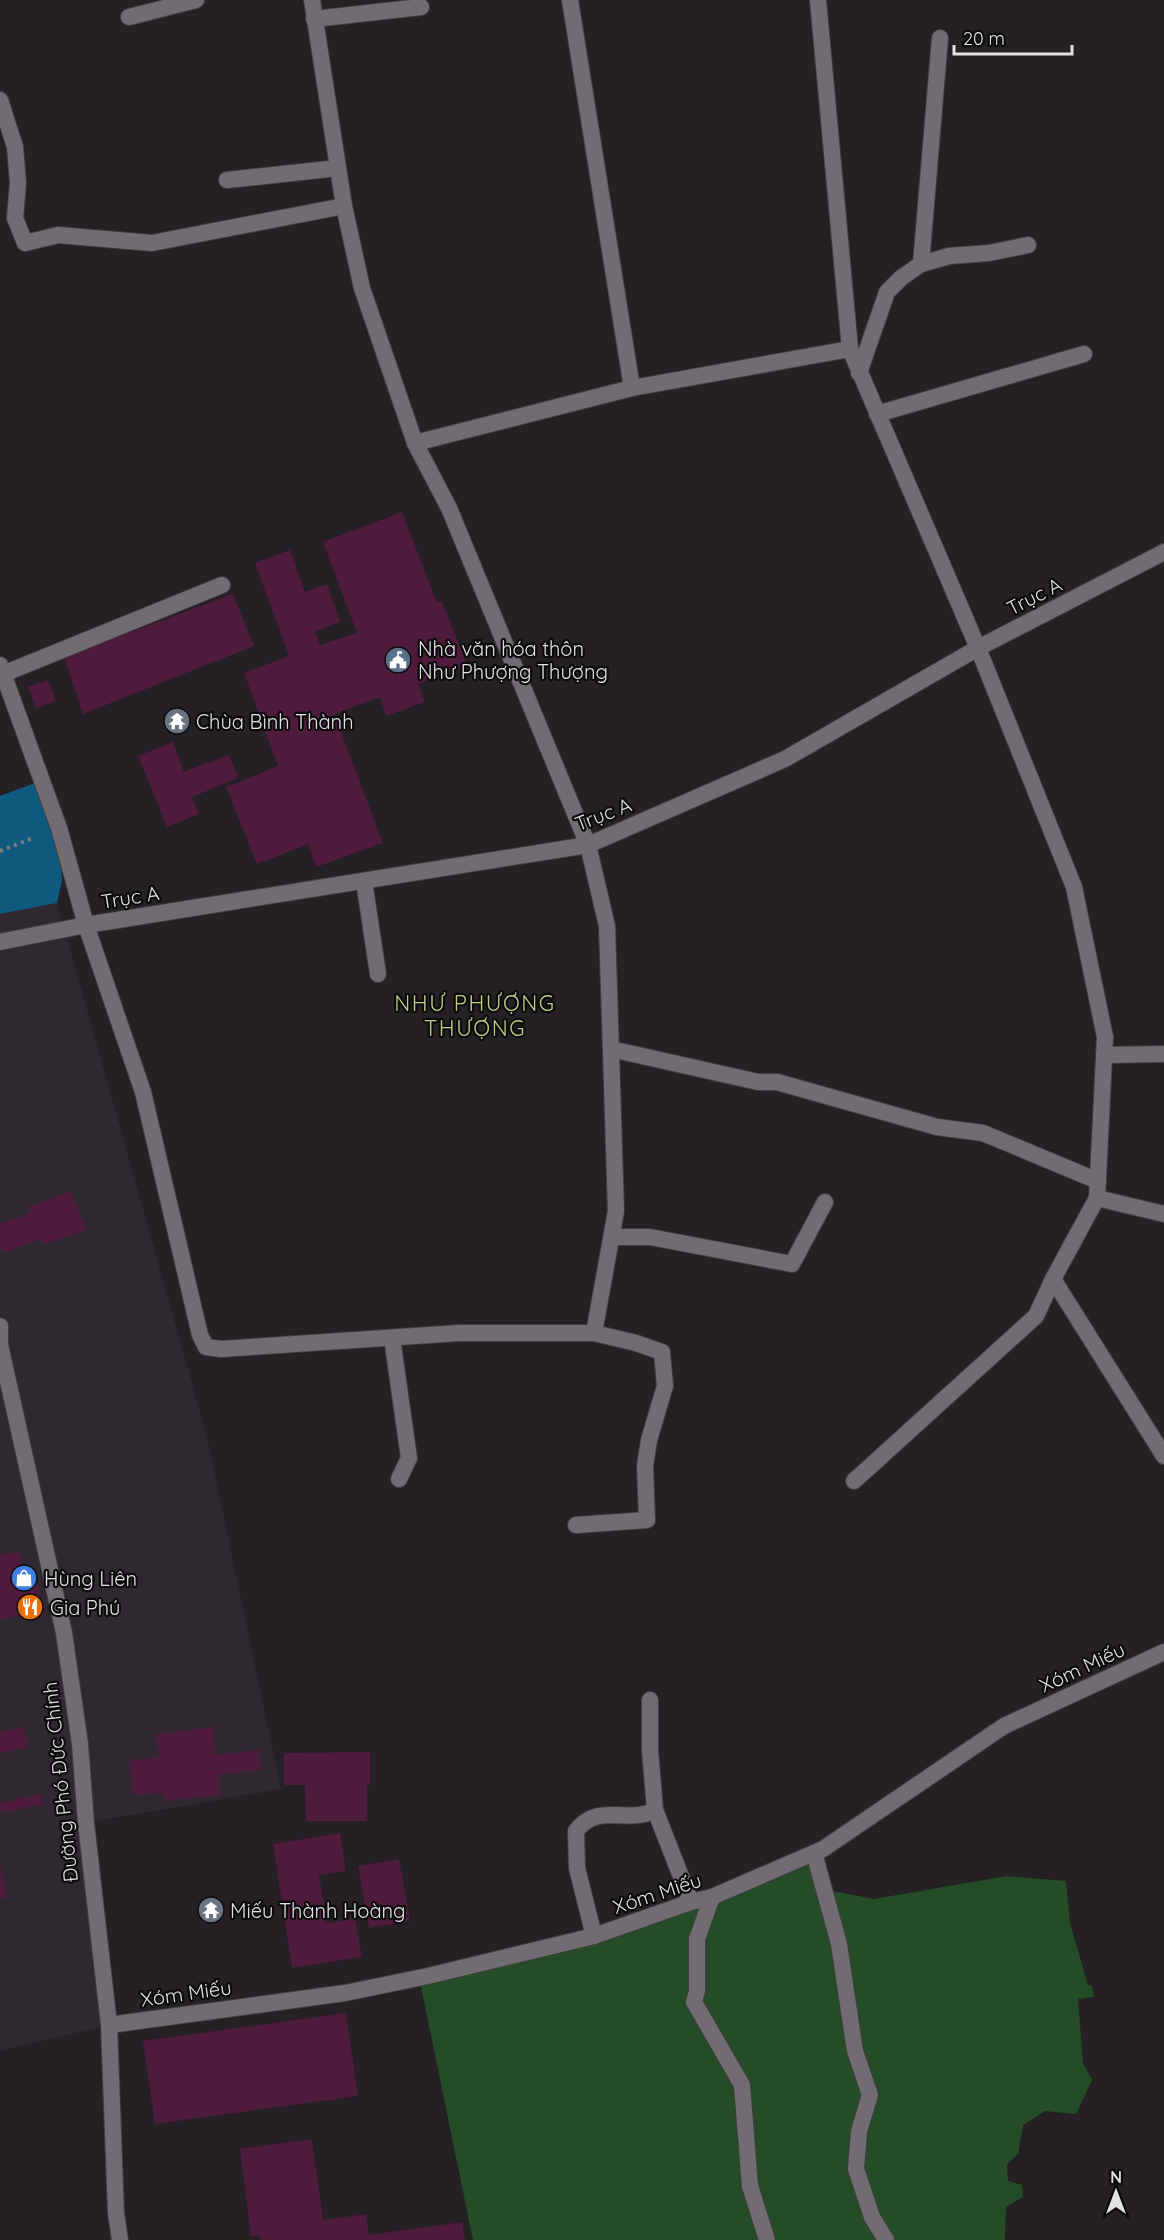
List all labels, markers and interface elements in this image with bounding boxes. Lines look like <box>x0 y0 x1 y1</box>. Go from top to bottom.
scale bar <box>954 18 1072 56</box>
text: 20 m <box>963 27 1005 50</box>
street label: Trục A <box>1002 572 1066 620</box>
place label: Nhà văn hóa thôn Như Phượng Thượng <box>418 636 608 684</box>
public building icon: Nhà văn hóa thôn Như Phượng Thượng <box>383 645 413 675</box>
temple icon: Chùa Bình Thành <box>162 706 192 736</box>
place label: Chùa Bình Thành <box>196 709 354 734</box>
street label: Trục A <box>571 792 635 836</box>
street label: Trục A <box>99 880 161 914</box>
district label: NHƯ PHƯỢNG THƯỢNG <box>394 989 556 1042</box>
shop icon: Hùng Liên <box>9 1563 39 1593</box>
place label: Hùng Liên <box>44 1566 137 1591</box>
restaurant icon: Gia Phú <box>15 1592 45 1622</box>
place label: Gia Phú <box>50 1595 120 1620</box>
street label: Xóm Miếu <box>1035 1636 1129 1698</box>
street label: Đường Phó Đức Chính <box>37 1681 83 1883</box>
street label: Xóm Miếu <box>610 1867 704 1919</box>
temple icon: Miếu Thành Hoàng <box>196 1895 226 1925</box>
place label: Miếu Thành Hoàng <box>230 1898 406 1923</box>
street label: Xóm Miếu <box>139 1974 233 2012</box>
north arrow <box>1086 2162 1146 2222</box>
text: N <box>1110 2167 1122 2187</box>

